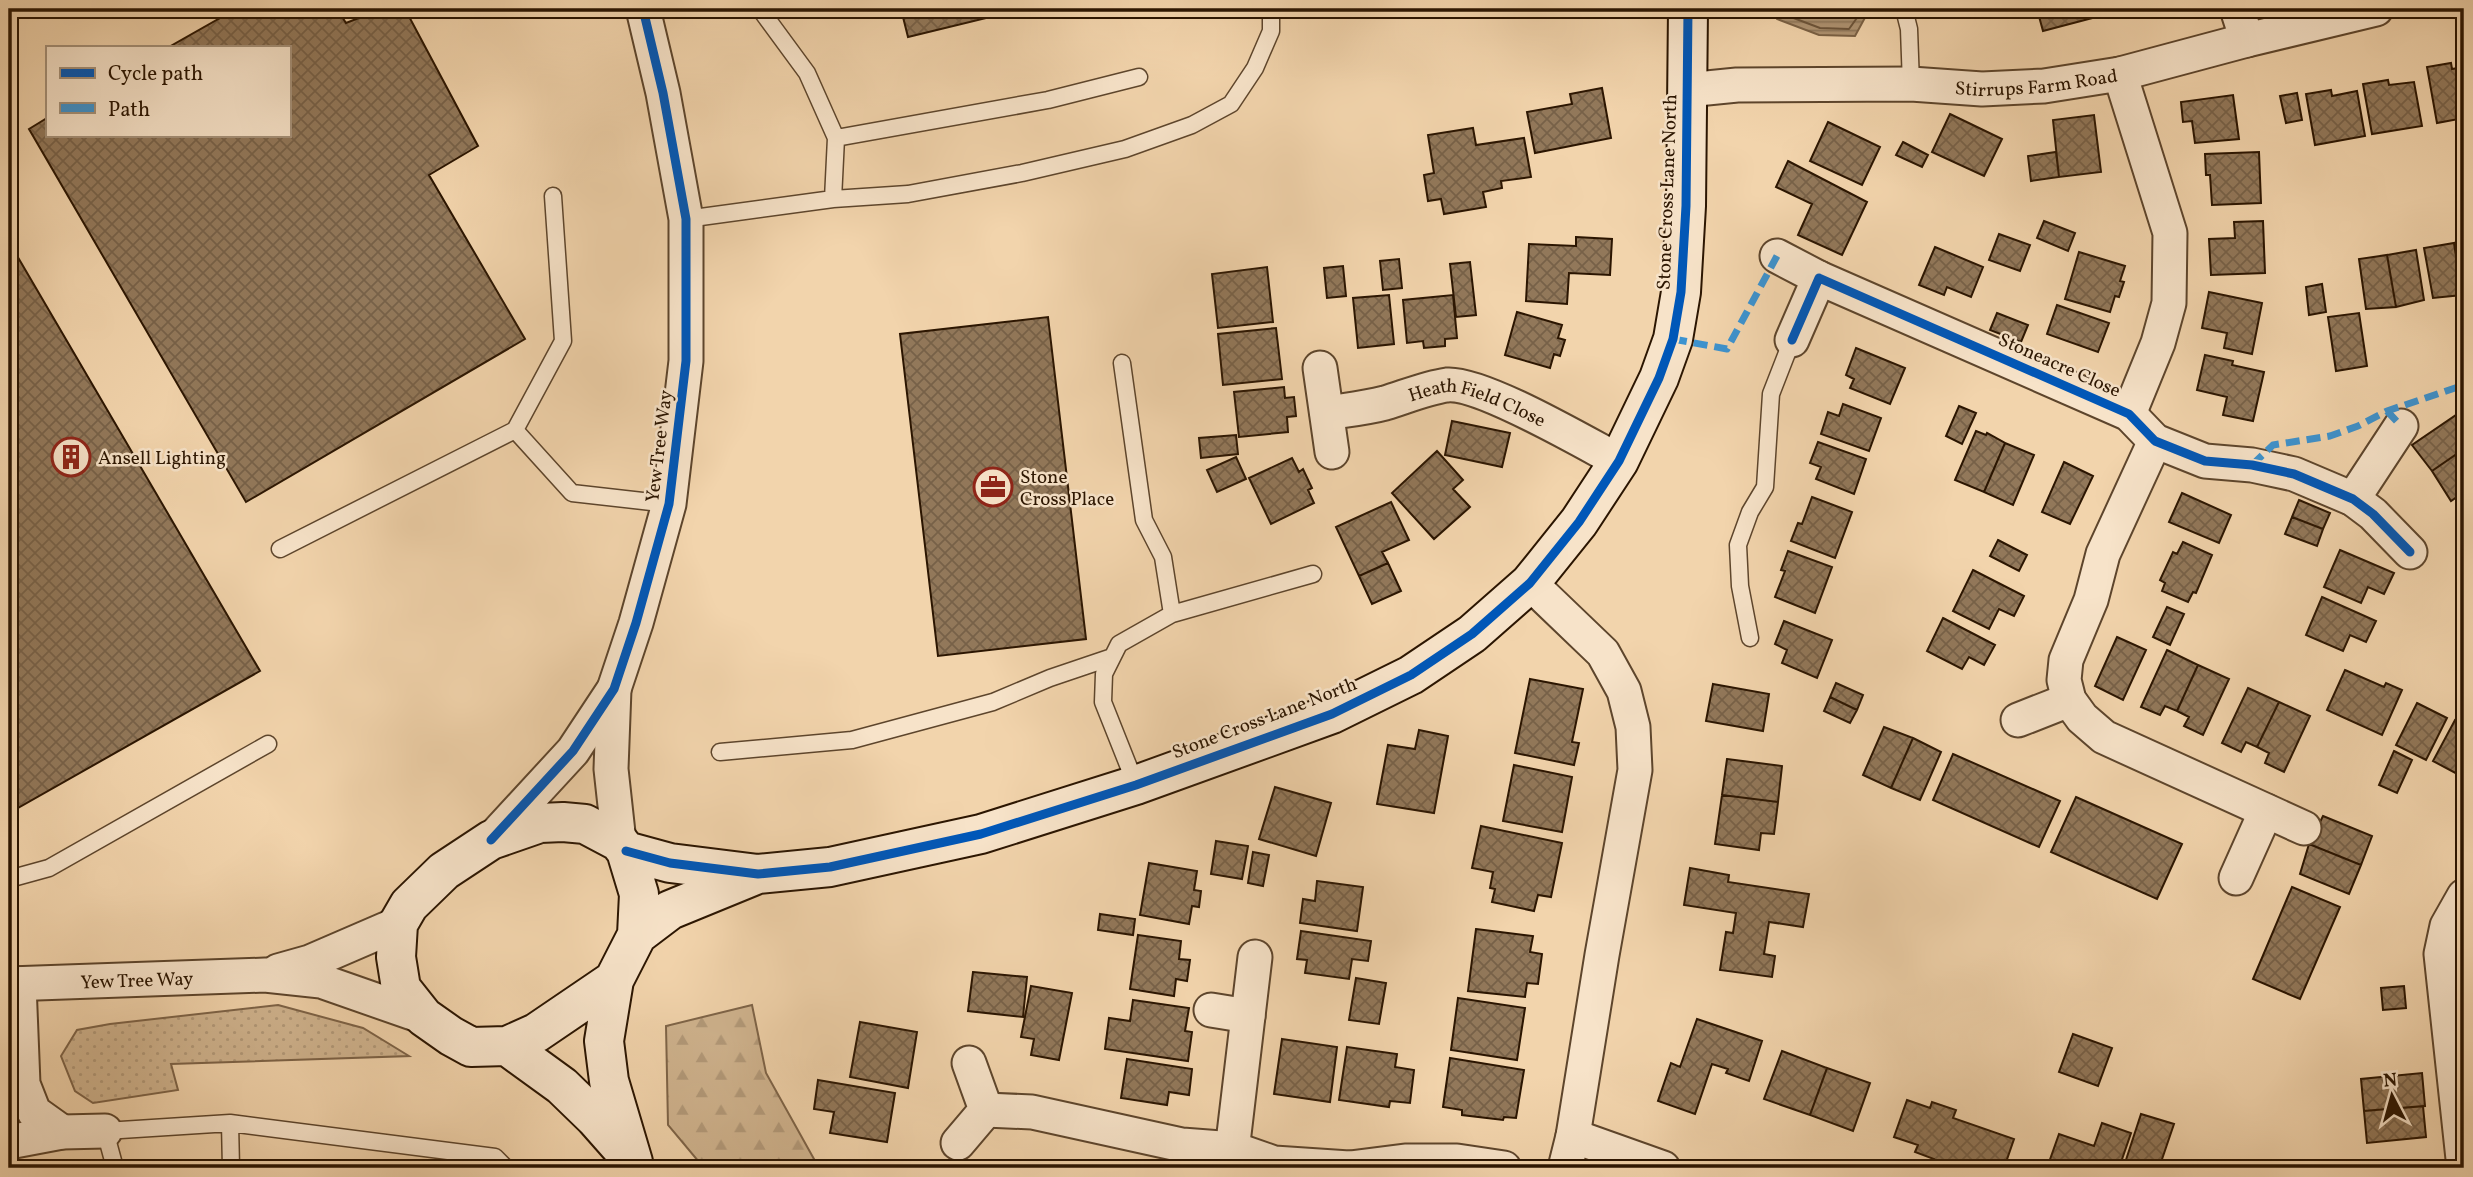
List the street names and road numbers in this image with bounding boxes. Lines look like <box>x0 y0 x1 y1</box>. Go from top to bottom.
street label: Stirrups Farm Road <box>1954 64 2119 104</box>
street label: Stone Cross Lane North <box>1652 94 1684 291</box>
street label: Stoneacre Close <box>1994 327 2125 404</box>
street label: Heath Field Close <box>1405 374 1550 434</box>
street label: Yew Tree Way <box>640 389 680 504</box>
street label: Stone Cross Lane North <box>1168 672 1361 766</box>
street label: Yew Tree Way <box>80 967 194 996</box>

